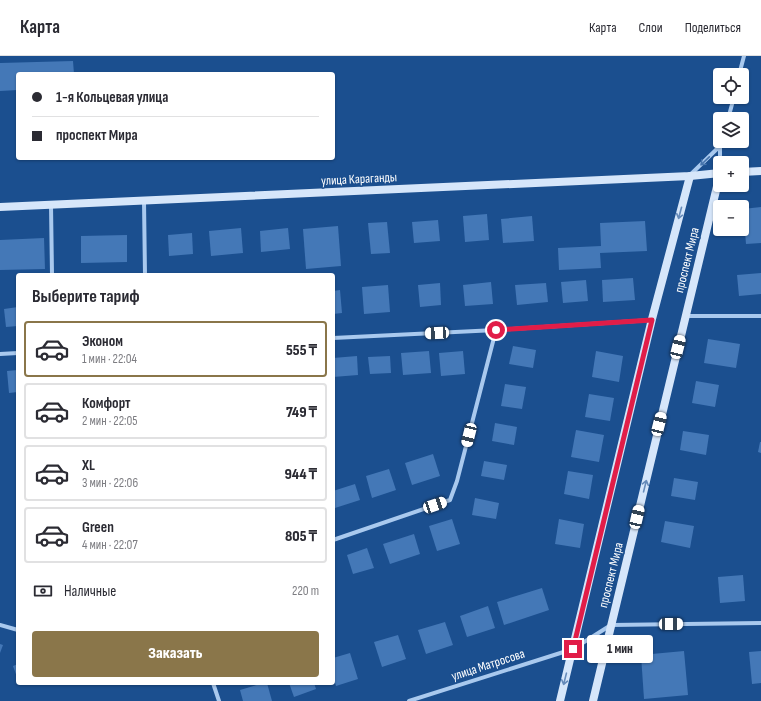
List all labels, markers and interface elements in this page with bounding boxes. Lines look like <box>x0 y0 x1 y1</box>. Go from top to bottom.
text: Карта <box>20 16 60 39</box>
text: Карта <box>589 19 617 36</box>
text: Слои <box>639 19 663 36</box>
text: Поделиться <box>685 19 741 36</box>
map controls <box>713 68 749 236</box>
button: locate <box>713 68 749 104</box>
text: 1-я Кольцевая улица <box>56 88 168 107</box>
button: layers <box>713 112 749 148</box>
text: проспект Мира <box>56 126 138 145</box>
one-way arrow <box>700 156 710 166</box>
button: + <box>713 156 749 192</box>
street label: улица Караганды <box>321 169 397 189</box>
button: − <box>713 200 749 236</box>
one-way arrow <box>675 207 683 220</box>
street label: проспект Мира <box>671 226 703 294</box>
text: Выберите тариф <box>32 286 140 307</box>
route start <box>487 321 505 339</box>
car <box>425 326 449 340</box>
icon: car <box>34 331 70 367</box>
text: Эконом <box>82 332 123 351</box>
car <box>669 334 687 360</box>
text: 555 ₸ <box>286 341 317 360</box>
text: 1 мин · 22:04 <box>82 351 137 367</box>
icon: car <box>34 393 70 429</box>
text: Комфорт <box>82 394 131 413</box>
text: 749 ₸ <box>286 403 317 422</box>
car <box>650 411 668 437</box>
text: 2 мин · 22:05 <box>82 413 138 429</box>
car <box>460 422 478 448</box>
icon: car <box>34 455 70 491</box>
text: XL <box>82 456 95 475</box>
text: 944 ₸ <box>285 465 317 484</box>
text: 3 мин · 22:06 <box>82 475 138 491</box>
one-way arrow <box>641 480 649 493</box>
car <box>422 495 448 515</box>
car <box>628 504 646 530</box>
icon: car <box>34 517 70 553</box>
text: Green <box>82 518 114 537</box>
text: 805 ₸ <box>285 527 317 546</box>
text: 4 мин · 22:07 <box>82 537 138 553</box>
street label: проспект Мира <box>595 541 627 609</box>
icon: cash <box>32 580 54 602</box>
text: Наличные <box>64 582 116 601</box>
text: 220 m <box>292 583 319 599</box>
car <box>659 618 683 630</box>
button: Заказать <box>32 631 319 677</box>
callout: 1 мин <box>587 635 653 663</box>
route end <box>564 640 582 658</box>
text: 1 мин <box>607 641 633 657</box>
street label: улица Матросова <box>449 646 527 684</box>
one-way arrow <box>561 673 569 686</box>

